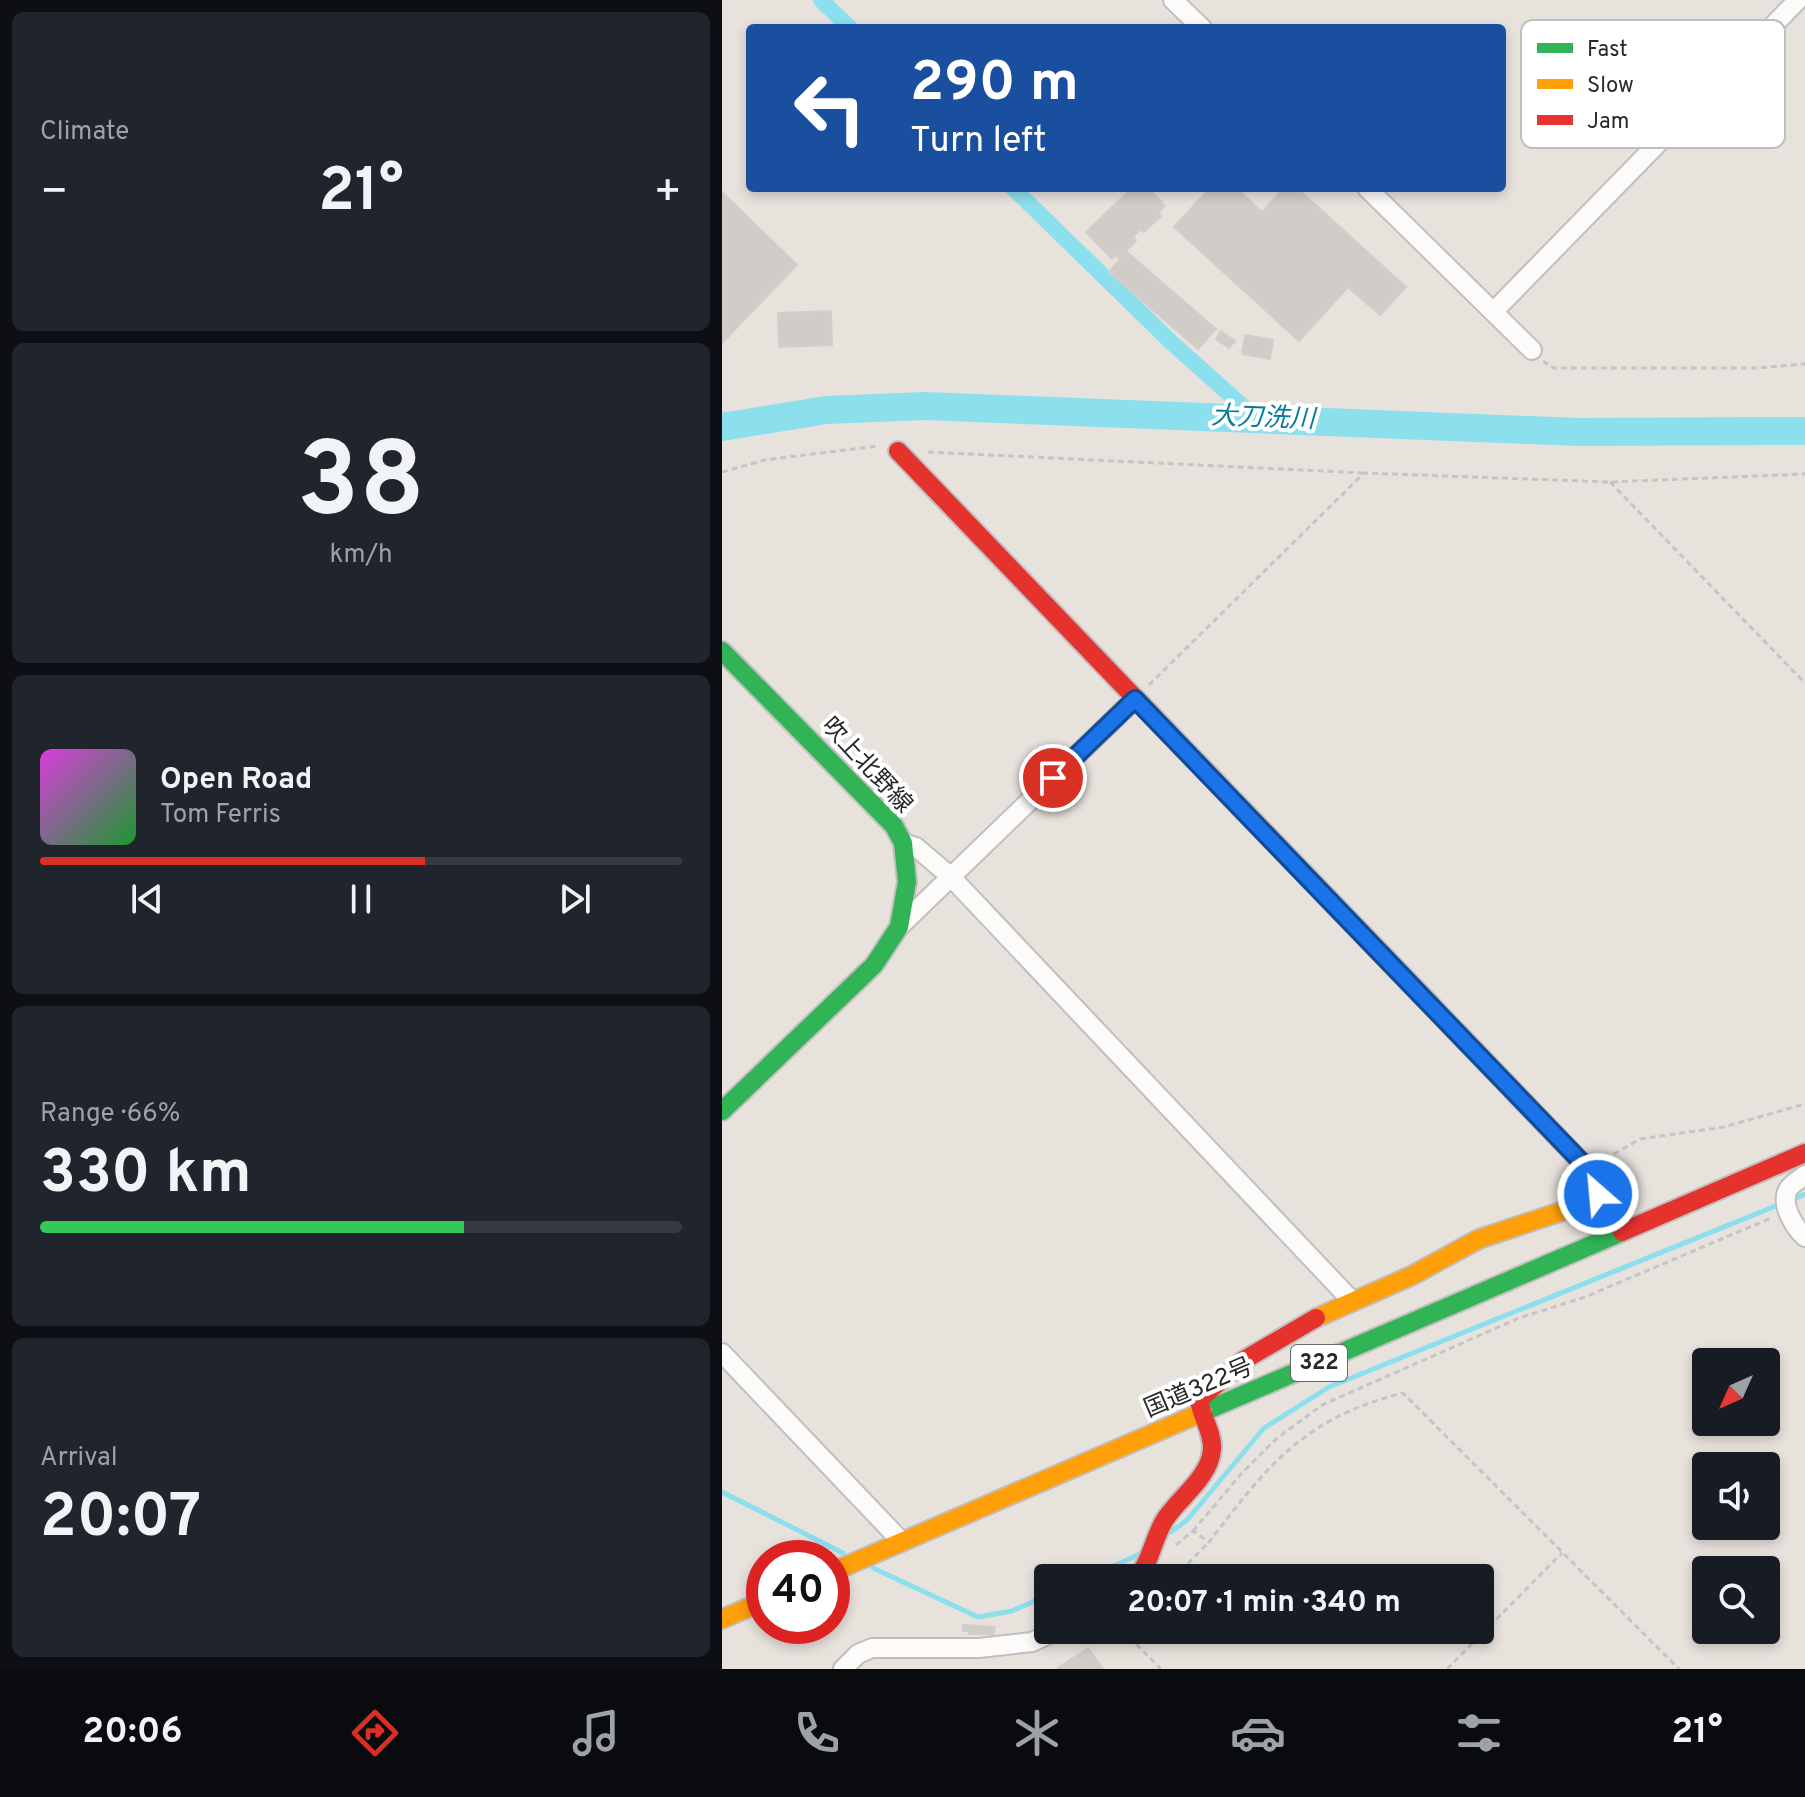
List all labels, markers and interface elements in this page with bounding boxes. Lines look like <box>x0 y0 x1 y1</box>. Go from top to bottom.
legend <box>1521 20 1785 148</box>
text: Fast <box>1587 37 1628 64</box>
text: 290 m <box>910 50 1079 120</box>
icon: left <box>778 56 882 160</box>
text: Slow <box>1587 73 1634 100</box>
text: Jam <box>1587 109 1630 136</box>
text: Climate <box>40 116 129 149</box>
text: Turn left <box>910 119 1047 165</box>
text: 21° <box>318 156 404 232</box>
text: − <box>40 166 68 222</box>
text: + <box>654 166 682 222</box>
water label: 大刀洗川 <box>1210 401 1319 437</box>
text: 38 <box>297 421 425 553</box>
text: km/h <box>329 539 393 572</box>
street label: 吹上北野線 <box>814 712 918 820</box>
pin <box>1019 744 1087 812</box>
icon: arrive <box>1031 756 1075 800</box>
text: Open Road <box>160 762 312 799</box>
text: Tom Ferris <box>160 799 281 832</box>
icon: previous <box>125 877 169 921</box>
icon: pause <box>339 877 383 921</box>
icon: next <box>553 877 597 921</box>
text: Range · 66% <box>40 1098 180 1131</box>
text: 330 km <box>40 1138 252 1214</box>
position arrow <box>1556 1152 1640 1236</box>
road number: 322 <box>1291 1345 1347 1381</box>
north arrow <box>1692 1348 1780 1436</box>
map controls <box>1692 1348 1780 1644</box>
street label: 国道322号 <box>1140 1353 1258 1425</box>
text: Arrival <box>40 1442 118 1475</box>
button: sound <box>1692 1452 1780 1540</box>
text: 20:07 <box>40 1482 201 1558</box>
speed limit sign: 40 <box>746 1540 850 1644</box>
button: search <box>1692 1556 1780 1644</box>
text: 20:07 · 1 min · 340 m <box>1127 1585 1401 1622</box>
icon: directions <box>347 1705 403 1761</box>
icon: music <box>568 1705 624 1761</box>
icon: phone <box>789 1705 845 1761</box>
icon: climate <box>1009 1705 1065 1761</box>
icon: car <box>1230 1705 1286 1761</box>
icon: filters <box>1451 1705 1507 1761</box>
text: 20:06 <box>82 1710 183 1756</box>
text: 21° <box>1671 1710 1723 1756</box>

